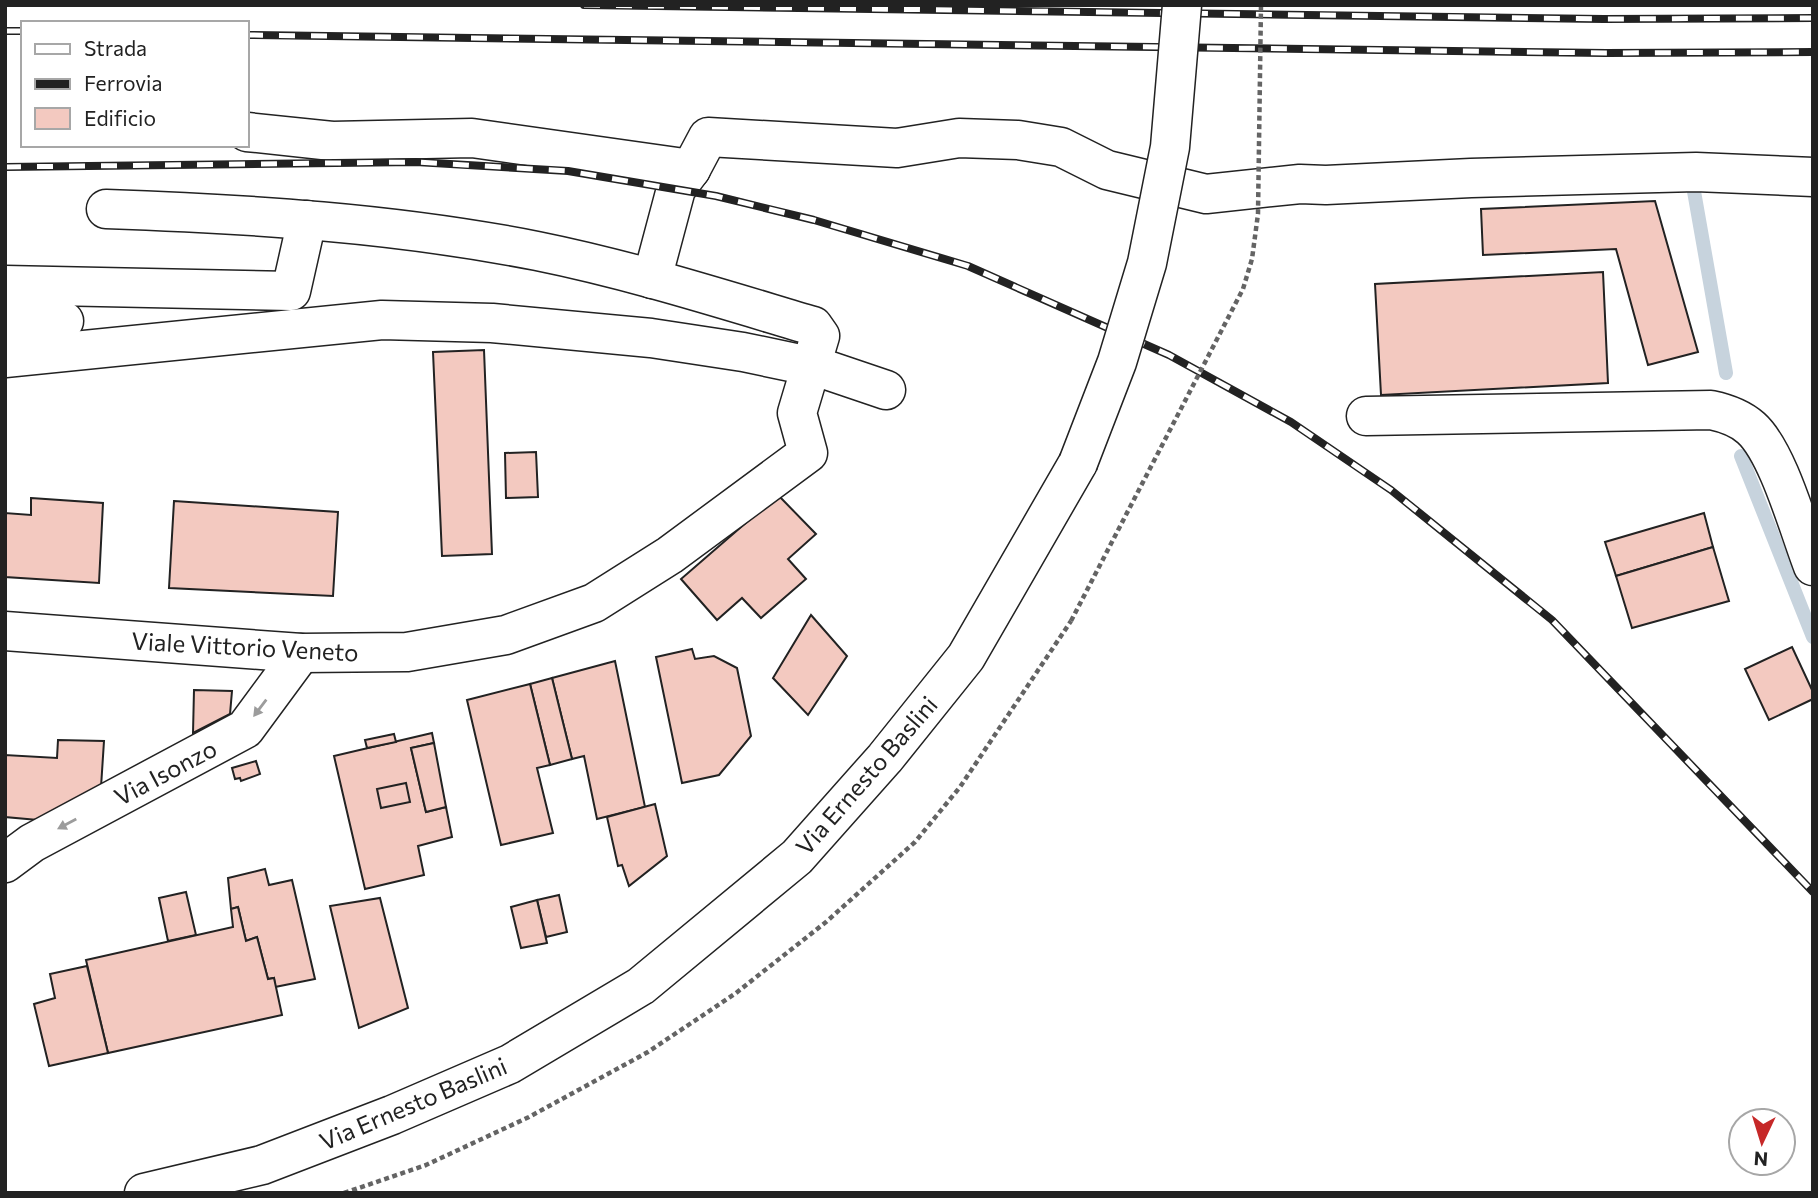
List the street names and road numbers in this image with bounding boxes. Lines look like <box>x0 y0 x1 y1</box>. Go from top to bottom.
street label: Viale Vittorio Veneto <box>131 626 359 666</box>
street label: Via Ernesto Baslini <box>789 690 943 860</box>
street label: Via Isonzo <box>109 733 221 811</box>
street label: Via Ernesto Baslini <box>315 1050 511 1156</box>

